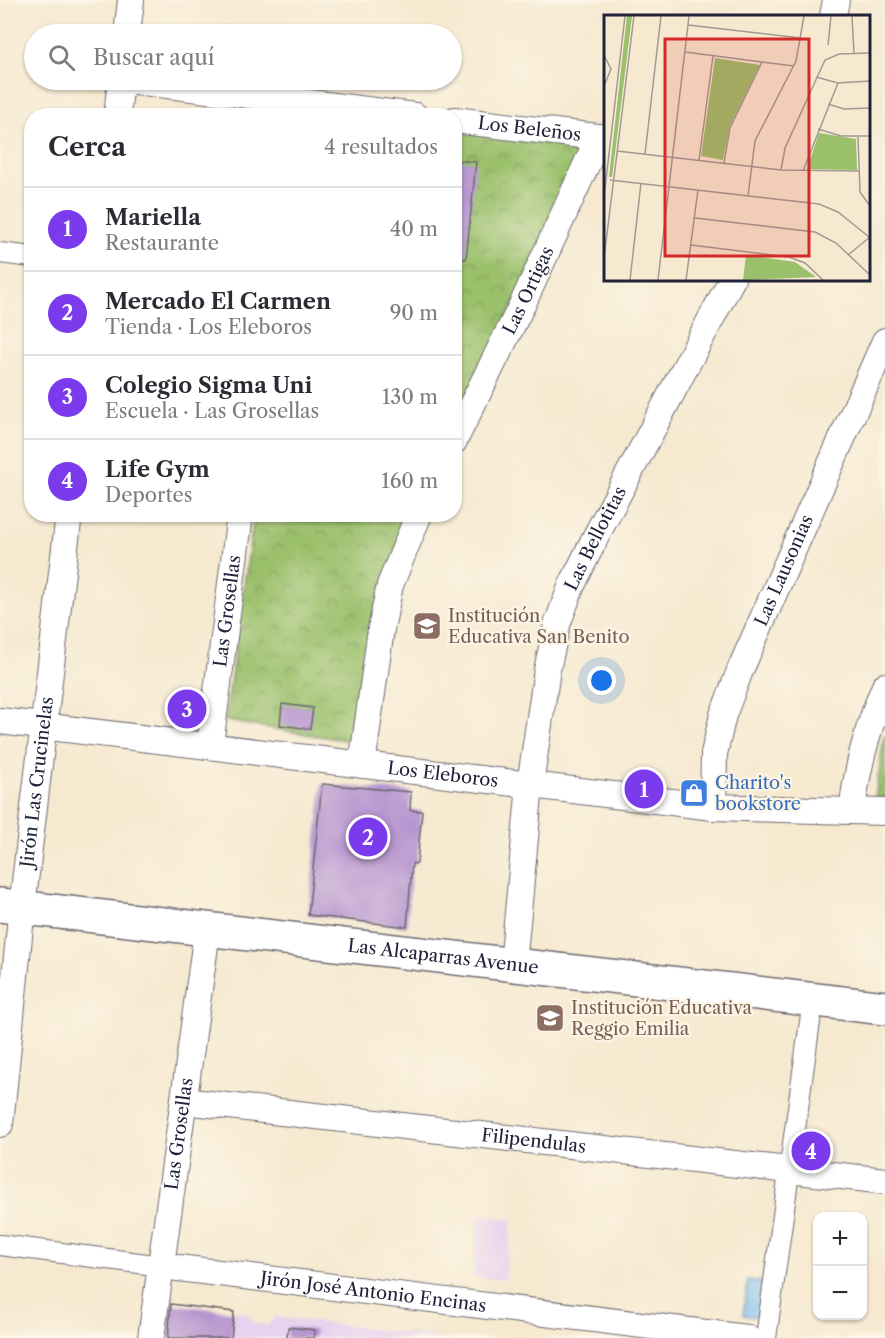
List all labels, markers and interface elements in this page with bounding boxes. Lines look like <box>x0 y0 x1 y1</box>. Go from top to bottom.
inset map <box>604 15 870 280</box>
search box <box>24 24 462 90</box>
icon: search <box>45 41 78 74</box>
text: Buscar aquí <box>93 44 215 71</box>
street label: Los Beleños <box>477 112 582 146</box>
text: Cerca <box>48 131 126 163</box>
text: 4 resultados <box>324 135 438 159</box>
text: Mariella <box>105 204 201 231</box>
text: 1 <box>63 217 72 241</box>
text: 40 m <box>390 217 438 241</box>
text: Restaurante <box>105 231 219 255</box>
street label: Las Ortigas <box>498 243 559 338</box>
text: Mercado El Carmen <box>105 288 331 315</box>
text: 2 <box>62 301 73 325</box>
text: 90 m <box>390 301 438 325</box>
text: Tienda · Los Eleboros <box>105 315 312 339</box>
text: Colegio Sigma Uni <box>105 372 312 399</box>
text: 3 <box>62 385 73 409</box>
text: 130 m <box>382 385 438 409</box>
text: Escuela · Las Grosellas <box>105 399 319 423</box>
text: Life Gym <box>105 456 210 483</box>
text: 4 <box>62 469 73 493</box>
text: 160 m <box>381 469 438 493</box>
text: Deportes <box>105 483 192 507</box>
street label: Las Bellotitas <box>560 483 631 594</box>
street label: Las Lausonias <box>750 511 818 629</box>
street label: Las Grosellas <box>209 554 246 669</box>
place label: Institución Educativa San Benito <box>448 605 629 648</box>
school or university icon: Institución Educativa San Benito <box>411 610 443 642</box>
your location <box>587 666 616 695</box>
pin: 3 <box>168 686 207 732</box>
street label: Jirón Las Crucinelas <box>15 695 58 872</box>
street label: Los Eleboros <box>386 757 499 792</box>
pin: 1 <box>624 766 664 812</box>
place label: Charito's bookstore <box>715 772 801 815</box>
shop icon: Charito's bookstore <box>678 777 710 809</box>
pin: 2 <box>348 814 388 860</box>
street label: Las Alcaparras Avenue <box>346 935 540 979</box>
place label: Institución Educativa Reggio Emilia <box>571 997 752 1040</box>
school or university icon: Institución Educativa Reggio Emilia <box>534 1002 566 1034</box>
street label: Las Grosellas <box>160 1077 198 1191</box>
street label: Filipendulas <box>480 1124 587 1158</box>
pin: 4 <box>792 1128 830 1174</box>
map controls <box>813 1212 867 1320</box>
button: + <box>813 1212 867 1266</box>
button: − <box>813 1266 867 1320</box>
street label: Jirón José Antonio Encinas <box>256 1267 488 1317</box>

